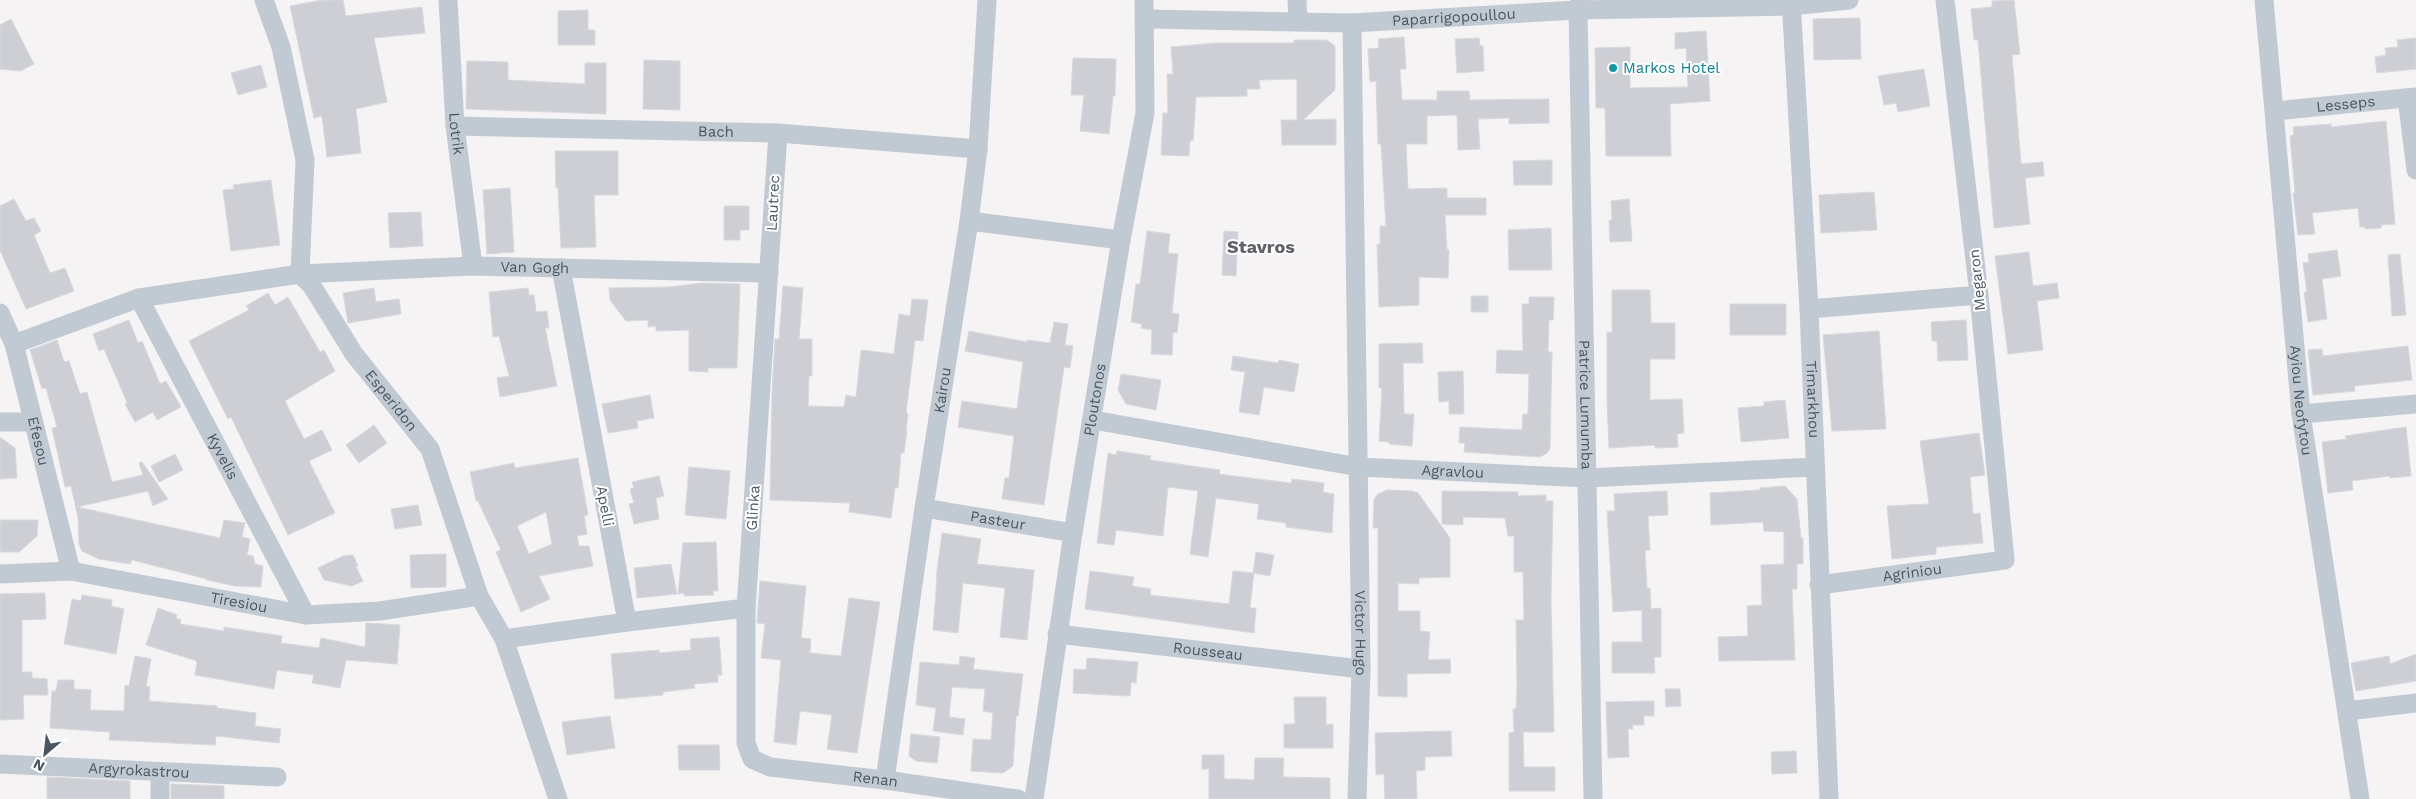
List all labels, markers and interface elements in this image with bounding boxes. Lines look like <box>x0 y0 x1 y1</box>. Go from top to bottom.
street label: Paparrigopoullou <box>1391 5 1516 30</box>
place label: Markos Hotel <box>1623 59 1720 77</box>
marker: Markos Hotel <box>1607 62 1619 74</box>
street label: Lesseps <box>2315 92 2376 116</box>
street label: Lotrik <box>445 112 468 156</box>
street label: Bach <box>698 122 734 141</box>
street label: Lautrec <box>763 175 783 231</box>
district label: Stavros <box>1227 236 1295 257</box>
street label: Megaron <box>1965 248 1989 312</box>
street label: Van Gogh <box>500 258 569 277</box>
street label: Patrice Lumumba <box>1575 340 1596 470</box>
street label: Ayiou Neofytou <box>2286 344 2316 457</box>
street label: Timarkhou <box>1802 360 1823 439</box>
street label: Ploutonos <box>1080 362 1110 437</box>
street label: Esperidon <box>361 366 421 435</box>
street label: Kairou <box>930 366 955 414</box>
street label: Efesou <box>24 415 53 467</box>
street label: Kyvelis <box>203 430 242 483</box>
street label: Agravlou <box>1421 461 1485 482</box>
street label: Apelli <box>592 484 618 528</box>
street label: Glinka <box>742 484 764 531</box>
street label: Pasteur <box>969 507 1027 534</box>
street label: Agriniou <box>1881 560 1943 585</box>
street label: Tiresiou <box>209 588 269 617</box>
street label: Victor Hugo <box>1351 590 1370 676</box>
street label: Rousseau <box>1172 638 1244 664</box>
north arrow <box>20 729 70 779</box>
text: N <box>31 756 47 775</box>
street label: Argyrokastrou <box>88 759 190 782</box>
street label: Renan <box>852 767 899 791</box>

